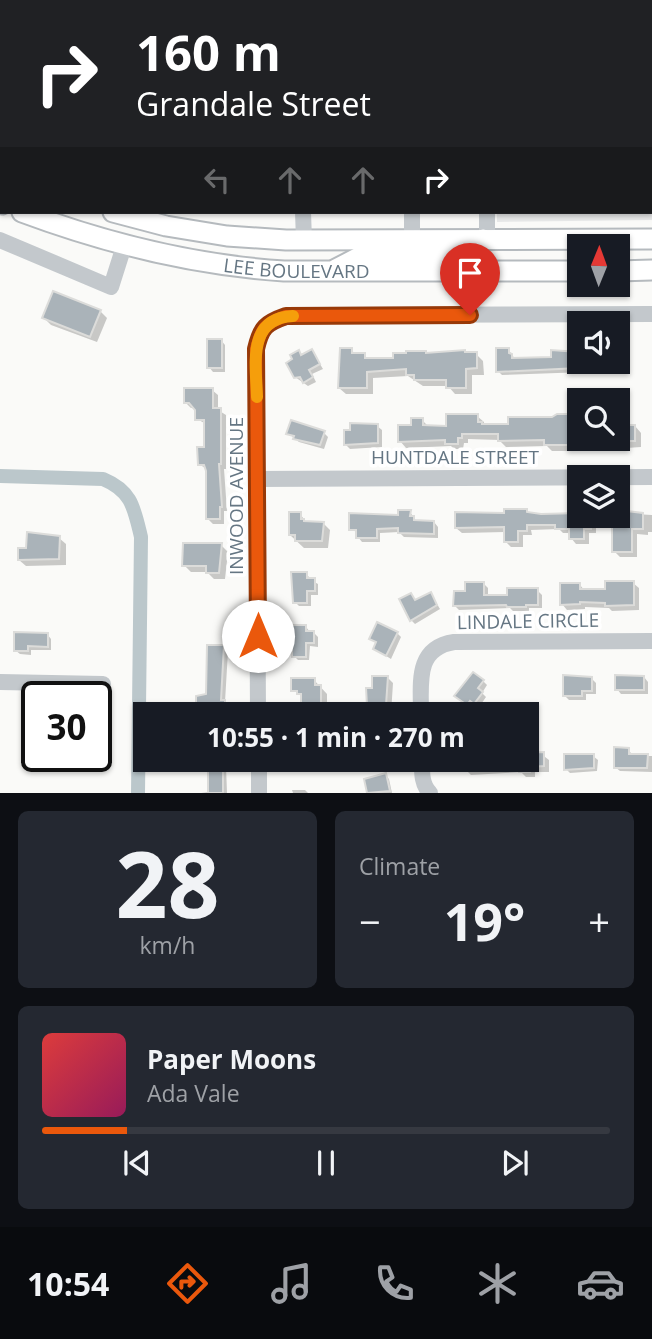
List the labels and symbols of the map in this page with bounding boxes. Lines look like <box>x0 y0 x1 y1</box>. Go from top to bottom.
north arrow <box>567 234 630 298</box>
pin <box>440 243 500 315</box>
street label: LEE BOULEVARD <box>222 252 370 284</box>
street label: INWOOD AVENUE <box>223 417 249 575</box>
street label: HUNTDALE STREET <box>371 444 540 470</box>
position arrow <box>221 599 295 673</box>
street label: LINDALE CIRCLE <box>457 607 599 635</box>
speed limit sign: 30 <box>21 681 112 772</box>

